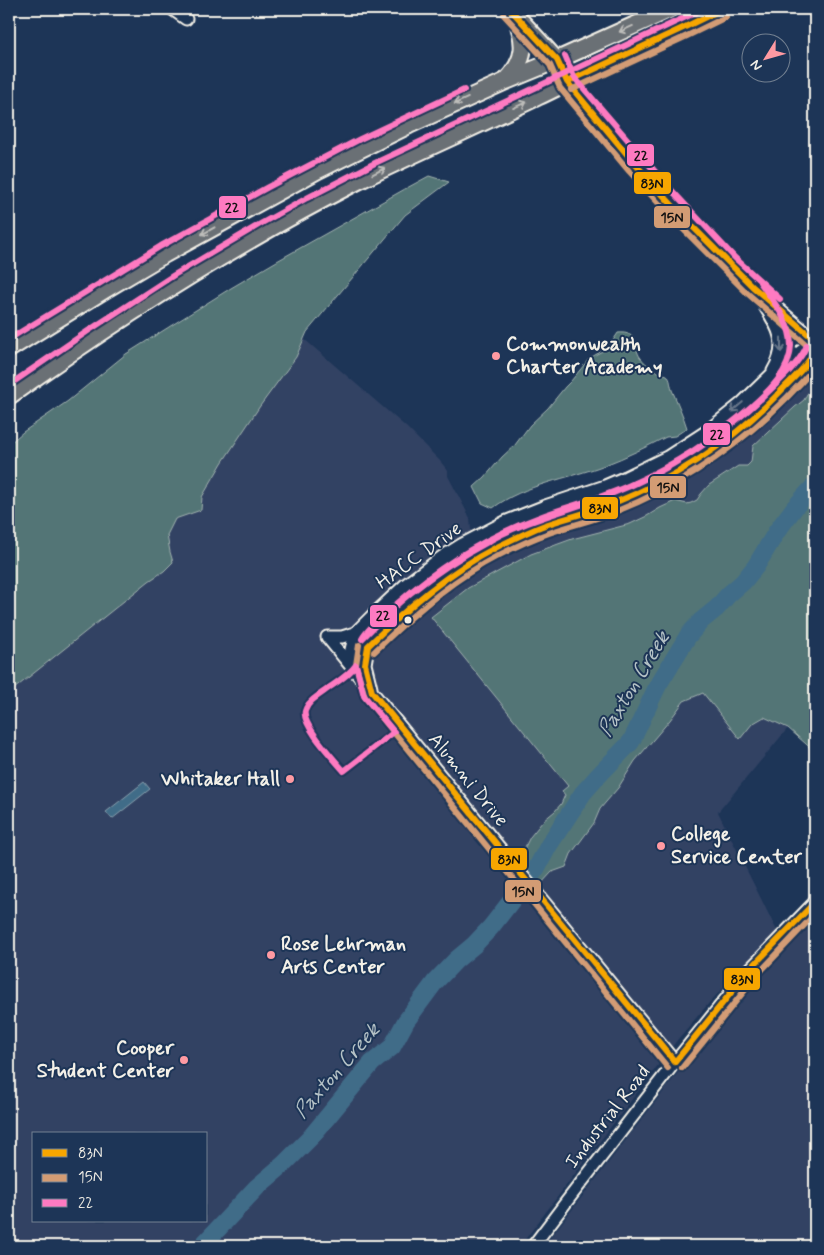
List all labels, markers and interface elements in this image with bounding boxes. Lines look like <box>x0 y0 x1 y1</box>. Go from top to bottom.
one-way arrow <box>619 25 634 34</box>
north arrow <box>742 32 792 82</box>
text: N <box>746 56 766 74</box>
one-way arrow <box>454 97 469 106</box>
one-way arrow <box>512 100 527 109</box>
line badge: 22 <box>626 143 655 167</box>
text: 22 <box>634 147 648 165</box>
one-way arrow <box>371 166 386 175</box>
line badge: 83N <box>633 171 672 195</box>
text: 83N <box>640 175 664 193</box>
line badge: 22 <box>218 195 247 219</box>
text: 22 <box>225 199 239 217</box>
line badge: 15N <box>653 205 691 229</box>
text: 15N <box>660 209 684 227</box>
one-way arrow <box>201 226 215 236</box>
place label: Commonwealth Charter Academy <box>506 331 662 381</box>
one-way arrow <box>776 336 786 353</box>
marker: Commonwealth Charter Academy <box>490 350 502 362</box>
one-way arrow <box>730 402 743 413</box>
line badge: 22 <box>702 422 731 446</box>
text: 22 <box>710 426 724 444</box>
line badge: 15N <box>649 475 687 499</box>
text: 15N <box>656 479 680 497</box>
line badge: 83N <box>581 496 619 520</box>
text: 83N <box>588 500 612 518</box>
street label: HACC Drive <box>371 516 467 596</box>
line badge: 22 <box>369 604 398 628</box>
text: 22 <box>376 607 390 625</box>
unlabelled marker <box>403 615 413 625</box>
water label: Paxton Creek <box>592 625 677 742</box>
street label: Alumni Drive <box>422 727 514 833</box>
place label: Whitaker Hall <box>160 766 280 793</box>
marker: Whitaker Hall <box>284 773 296 785</box>
place label: College Service Center <box>671 821 803 871</box>
marker: College Service Center <box>655 840 667 852</box>
line badge: 83N <box>490 847 528 871</box>
text: 83N <box>497 851 521 869</box>
line badge: 15N <box>504 879 542 903</box>
text: 15N <box>511 883 535 901</box>
place label: Rose Lehrman Arts Center <box>281 931 406 981</box>
marker: Rose Lehrman Arts Center <box>265 949 277 961</box>
line badge: 83N <box>723 967 761 991</box>
text: 83N <box>730 971 754 989</box>
water label: Paxton Creek <box>288 1016 387 1125</box>
place label: Cooper Student Center <box>37 1035 175 1085</box>
marker: Cooper Student Center <box>178 1054 190 1066</box>
street label: Industrial Road <box>559 1060 657 1174</box>
legend <box>32 1132 208 1222</box>
text: 83N <box>78 1144 103 1164</box>
text: 15N <box>78 1168 103 1188</box>
text: 22 <box>78 1194 93 1214</box>

